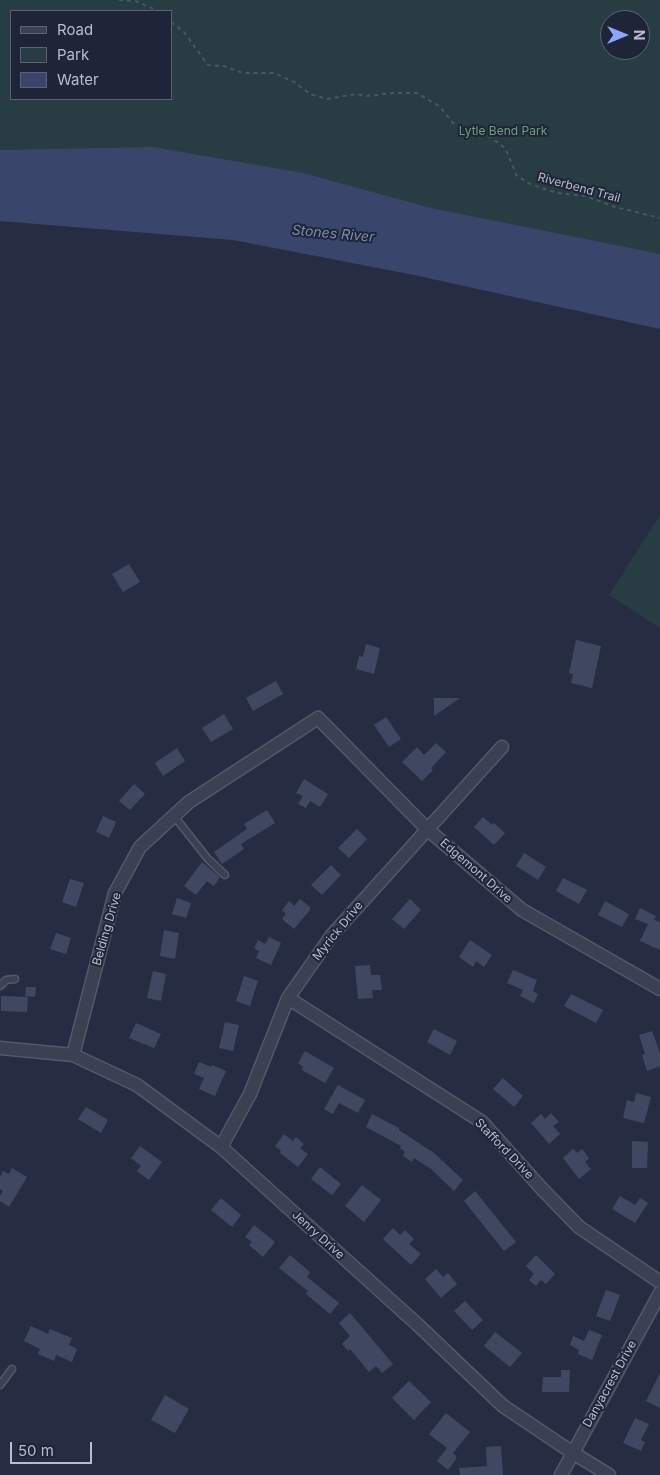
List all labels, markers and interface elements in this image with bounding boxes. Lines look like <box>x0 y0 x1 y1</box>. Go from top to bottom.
legend <box>10 10 172 100</box>
north arrow <box>600 10 650 60</box>
text: Road <box>57 20 93 39</box>
text: N <box>631 30 648 40</box>
text: Park <box>57 45 89 64</box>
text: Water <box>57 70 99 89</box>
park label: Lytle Bend Park <box>459 124 547 138</box>
street label: Riverbend Trail <box>536 170 622 206</box>
water label: Stones River <box>291 222 375 246</box>
street label: Edgemont Drive <box>437 836 515 906</box>
street label: Belding Drive <box>90 891 124 967</box>
street label: Myrick Drive <box>310 899 366 963</box>
street label: Stafford Drive <box>472 1116 536 1182</box>
street label: Jenry Drive <box>289 1208 347 1262</box>
street label: Danyacrest Drive <box>580 1338 640 1430</box>
scale bar <box>12 1432 95 1464</box>
text: 50 m <box>18 1441 54 1460</box>

